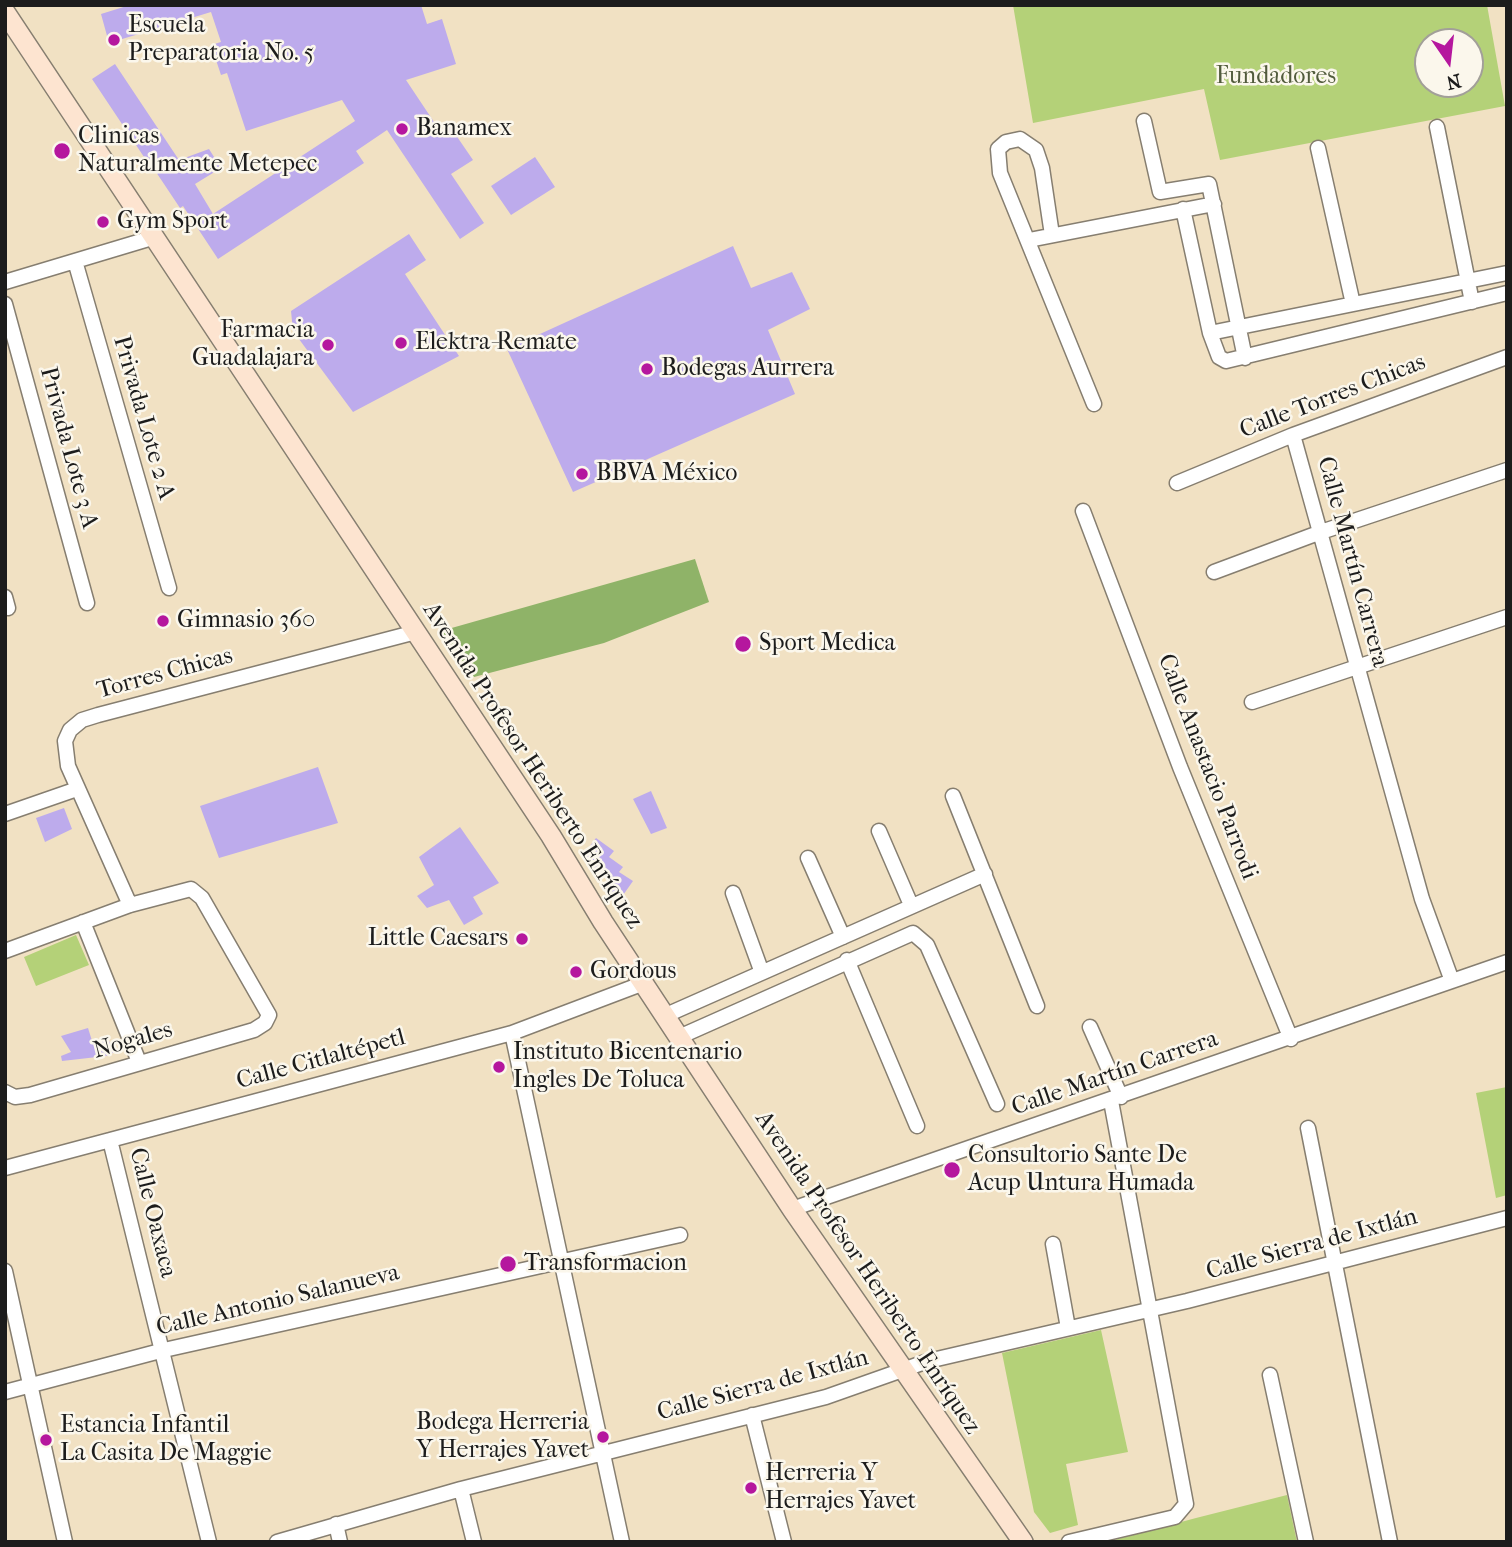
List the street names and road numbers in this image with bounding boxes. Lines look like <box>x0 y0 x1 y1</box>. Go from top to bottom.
street label: Privada Lote 2 A <box>106 333 180 503</box>
street label: Calle Torres Chicas <box>1236 348 1430 446</box>
street label: Privada Lote 3 A <box>33 364 103 532</box>
street label: Calle Martín Carrera <box>1310 454 1394 670</box>
street label: Avenida Profesor Heriberto Enríquez <box>416 597 648 935</box>
street label: Torres Chicas <box>94 642 236 706</box>
street label: Calle Anastacio Parrodi <box>1151 650 1263 884</box>
street label: Nogales <box>90 1016 176 1066</box>
street label: Calle Citlaltépetl <box>233 1024 409 1096</box>
street label: Calle Martín Carrera <box>1008 1025 1222 1123</box>
street label: Avenida Profesor Heriberto Enríquez <box>748 1106 986 1440</box>
street label: Calle Oaxaca <box>122 1145 182 1281</box>
street label: Calle Sierra de Ixtlán <box>1203 1203 1421 1287</box>
street label: Calle Antonio Salanueva <box>154 1259 402 1343</box>
street label: Calle Sierra de Ixtlán <box>654 1344 872 1428</box>

